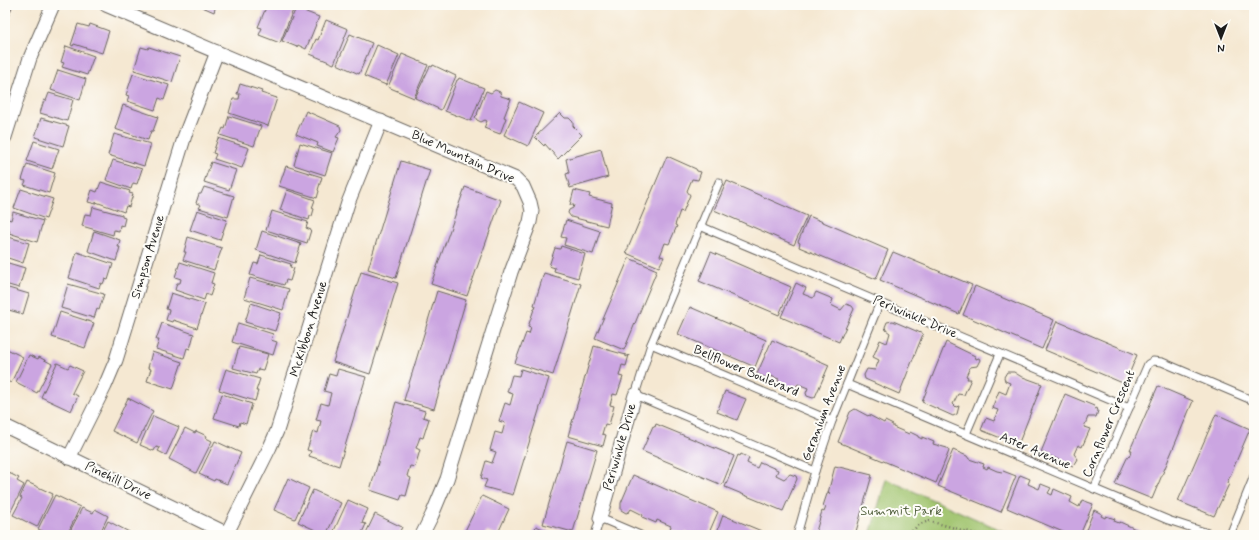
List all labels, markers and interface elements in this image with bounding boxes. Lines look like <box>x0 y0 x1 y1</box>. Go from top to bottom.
north arrow <box>1201 18 1241 58</box>
text: N <box>1217 40 1225 54</box>
street label: Blue Mountain Drive <box>409 127 517 187</box>
street label: Simpson Avenue <box>127 213 169 301</box>
street label: McKibbon Avenue <box>286 279 332 379</box>
street label: Periwinkle Drive <box>870 292 960 342</box>
street label: Bellflower Boulevard <box>691 341 801 401</box>
street label: Geranium Avenue <box>798 362 850 464</box>
street label: Cornflower Crescent <box>1079 368 1139 480</box>
street label: Periwinkle Drive <box>599 401 641 493</box>
street label: Aster Avenue <box>997 428 1073 474</box>
street label: Pinehill Drive <box>82 458 154 504</box>
park label: Summit Park <box>860 503 942 520</box>

